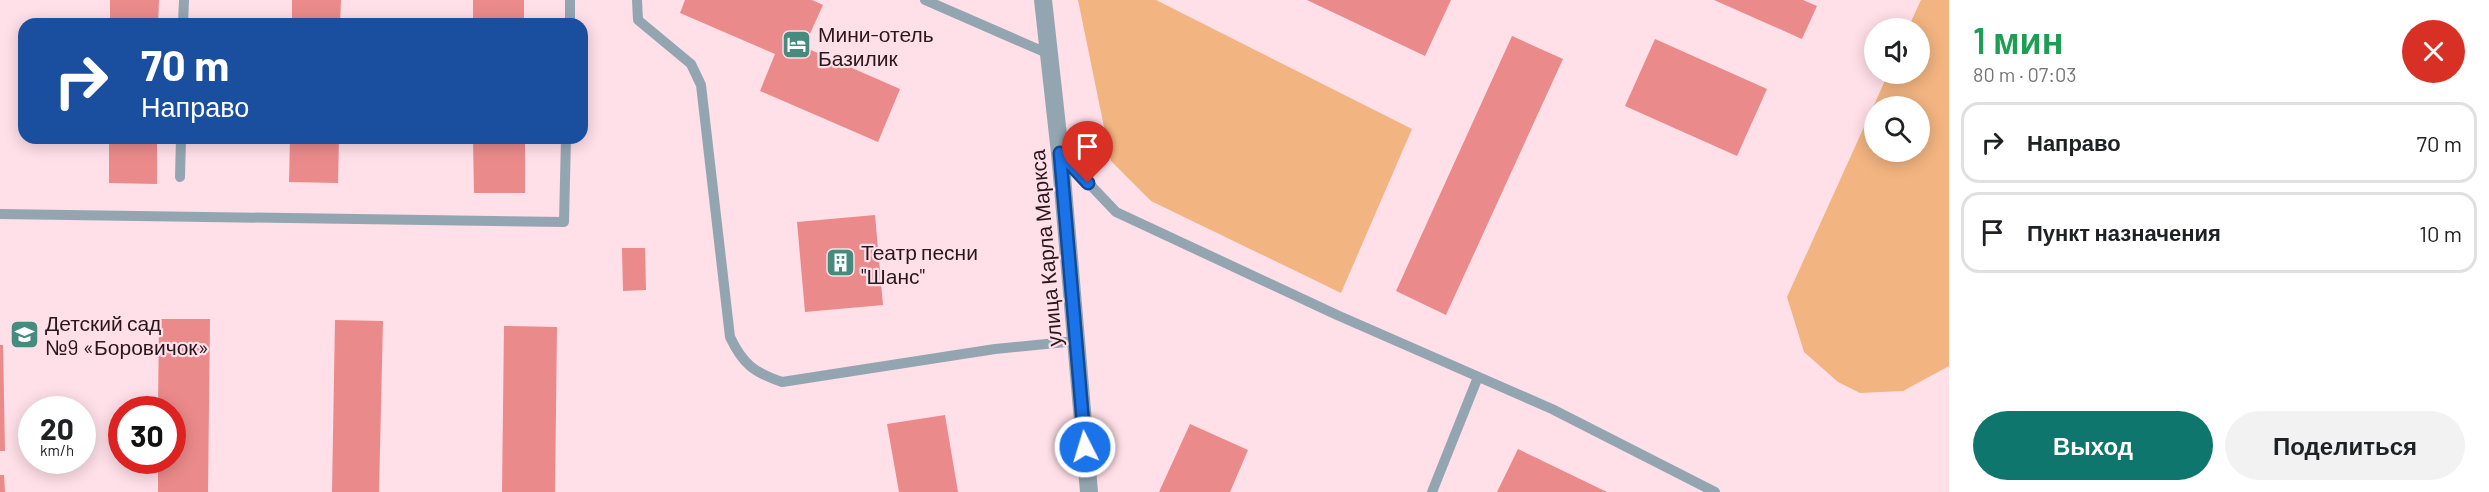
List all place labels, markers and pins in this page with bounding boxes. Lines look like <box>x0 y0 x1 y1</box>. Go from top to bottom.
place label: Мини-отель Базилик <box>818 21 934 70</box>
hotel icon: Мини-отель Базилик <box>781 29 813 61</box>
pin <box>1062 121 1113 183</box>
place label: Театр песни "Шанс" <box>861 239 978 288</box>
building icon: Театр песни "Шанс" <box>824 247 856 279</box>
place label: Детский сад №9 «Боровичок» <box>45 310 209 359</box>
school or university icon: Детский сад №9 «Боровичок» <box>8 318 40 350</box>

